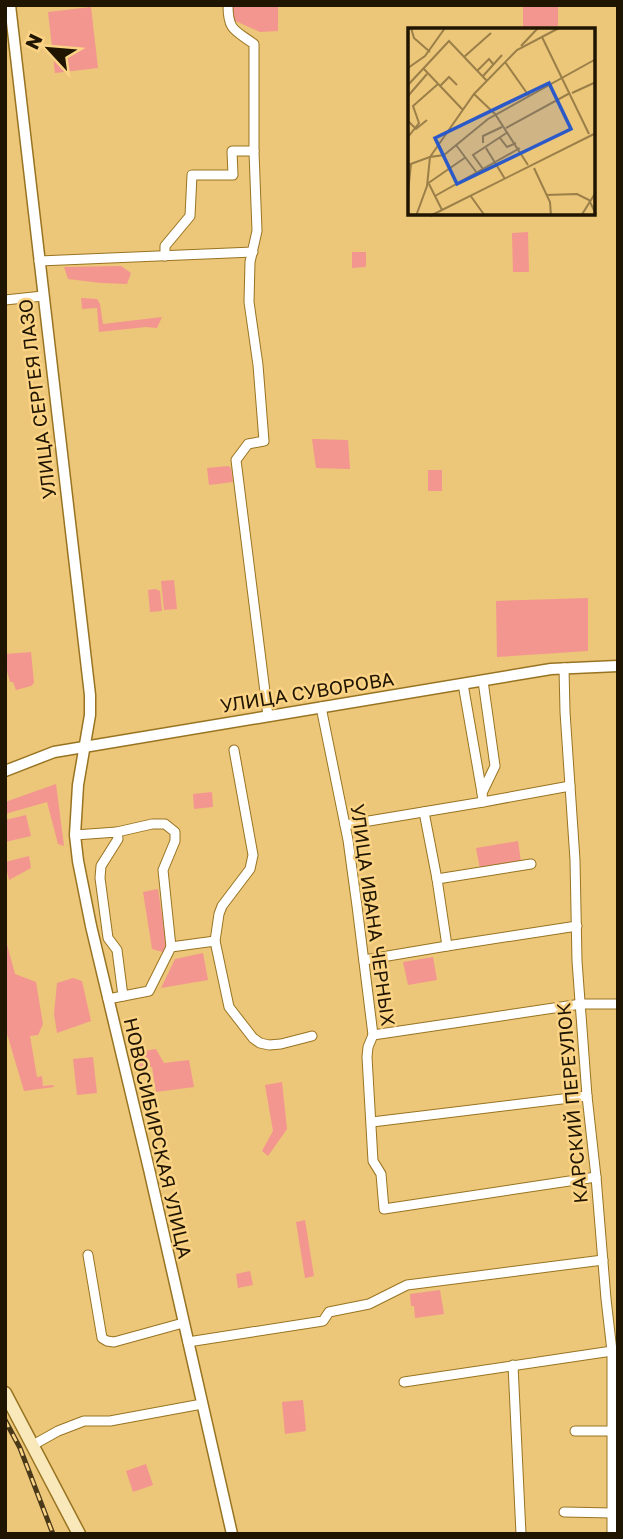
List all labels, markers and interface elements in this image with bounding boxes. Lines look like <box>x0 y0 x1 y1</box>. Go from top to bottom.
north arrow <box>14 14 84 84</box>
inset map <box>408 28 595 215</box>
text: N <box>20 30 47 53</box>
street label: УЛИЦА СЕРГЕЯ ЛАЗО <box>13 298 60 500</box>
street label: УЛИЦА СУВОРОВА <box>218 666 396 717</box>
street label: УЛИЦА ИВАНА ЧЕРНЫХ <box>346 802 400 1028</box>
street label: КАРСКИЙ ПЕРЕУЛОК <box>551 1002 592 1204</box>
street label: НОВОСИБИРСКАЯ УЛИЦА <box>120 1015 197 1261</box>

